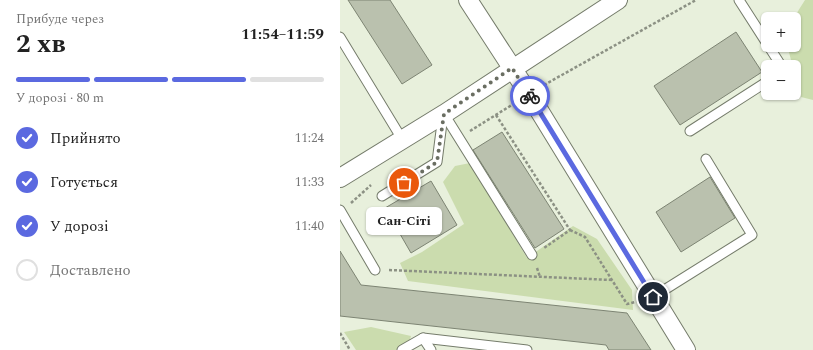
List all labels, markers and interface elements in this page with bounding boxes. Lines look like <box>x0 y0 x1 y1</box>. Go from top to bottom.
text: Прибуде через <box>16 9 104 29</box>
map controls <box>761 12 801 100</box>
button: + <box>761 12 801 52</box>
text: 11:54–11:59 <box>241 23 324 46</box>
text: 2 хв <box>16 24 66 64</box>
button: − <box>761 60 801 100</box>
courier <box>510 76 550 116</box>
icon: bike <box>519 85 541 107</box>
text: У дорозі · 80 m <box>16 88 104 108</box>
icon: check <box>16 127 38 149</box>
text: Прийнято <box>50 127 121 150</box>
text: 11:24 <box>295 128 324 148</box>
pin <box>387 166 421 200</box>
icon: check <box>16 171 38 193</box>
text: Готується <box>50 171 118 194</box>
text: 11:33 <box>295 172 324 192</box>
icon: bag <box>393 172 415 194</box>
callout: Сан-Сіті <box>366 207 442 235</box>
text: Сан-Сіті <box>377 211 431 231</box>
icon: check <box>16 215 38 237</box>
text: У дорозі <box>50 215 109 238</box>
text: 11:40 <box>295 216 324 236</box>
text: Доставлено <box>50 259 131 282</box>
pin <box>636 280 670 314</box>
icon: home <box>642 286 664 308</box>

